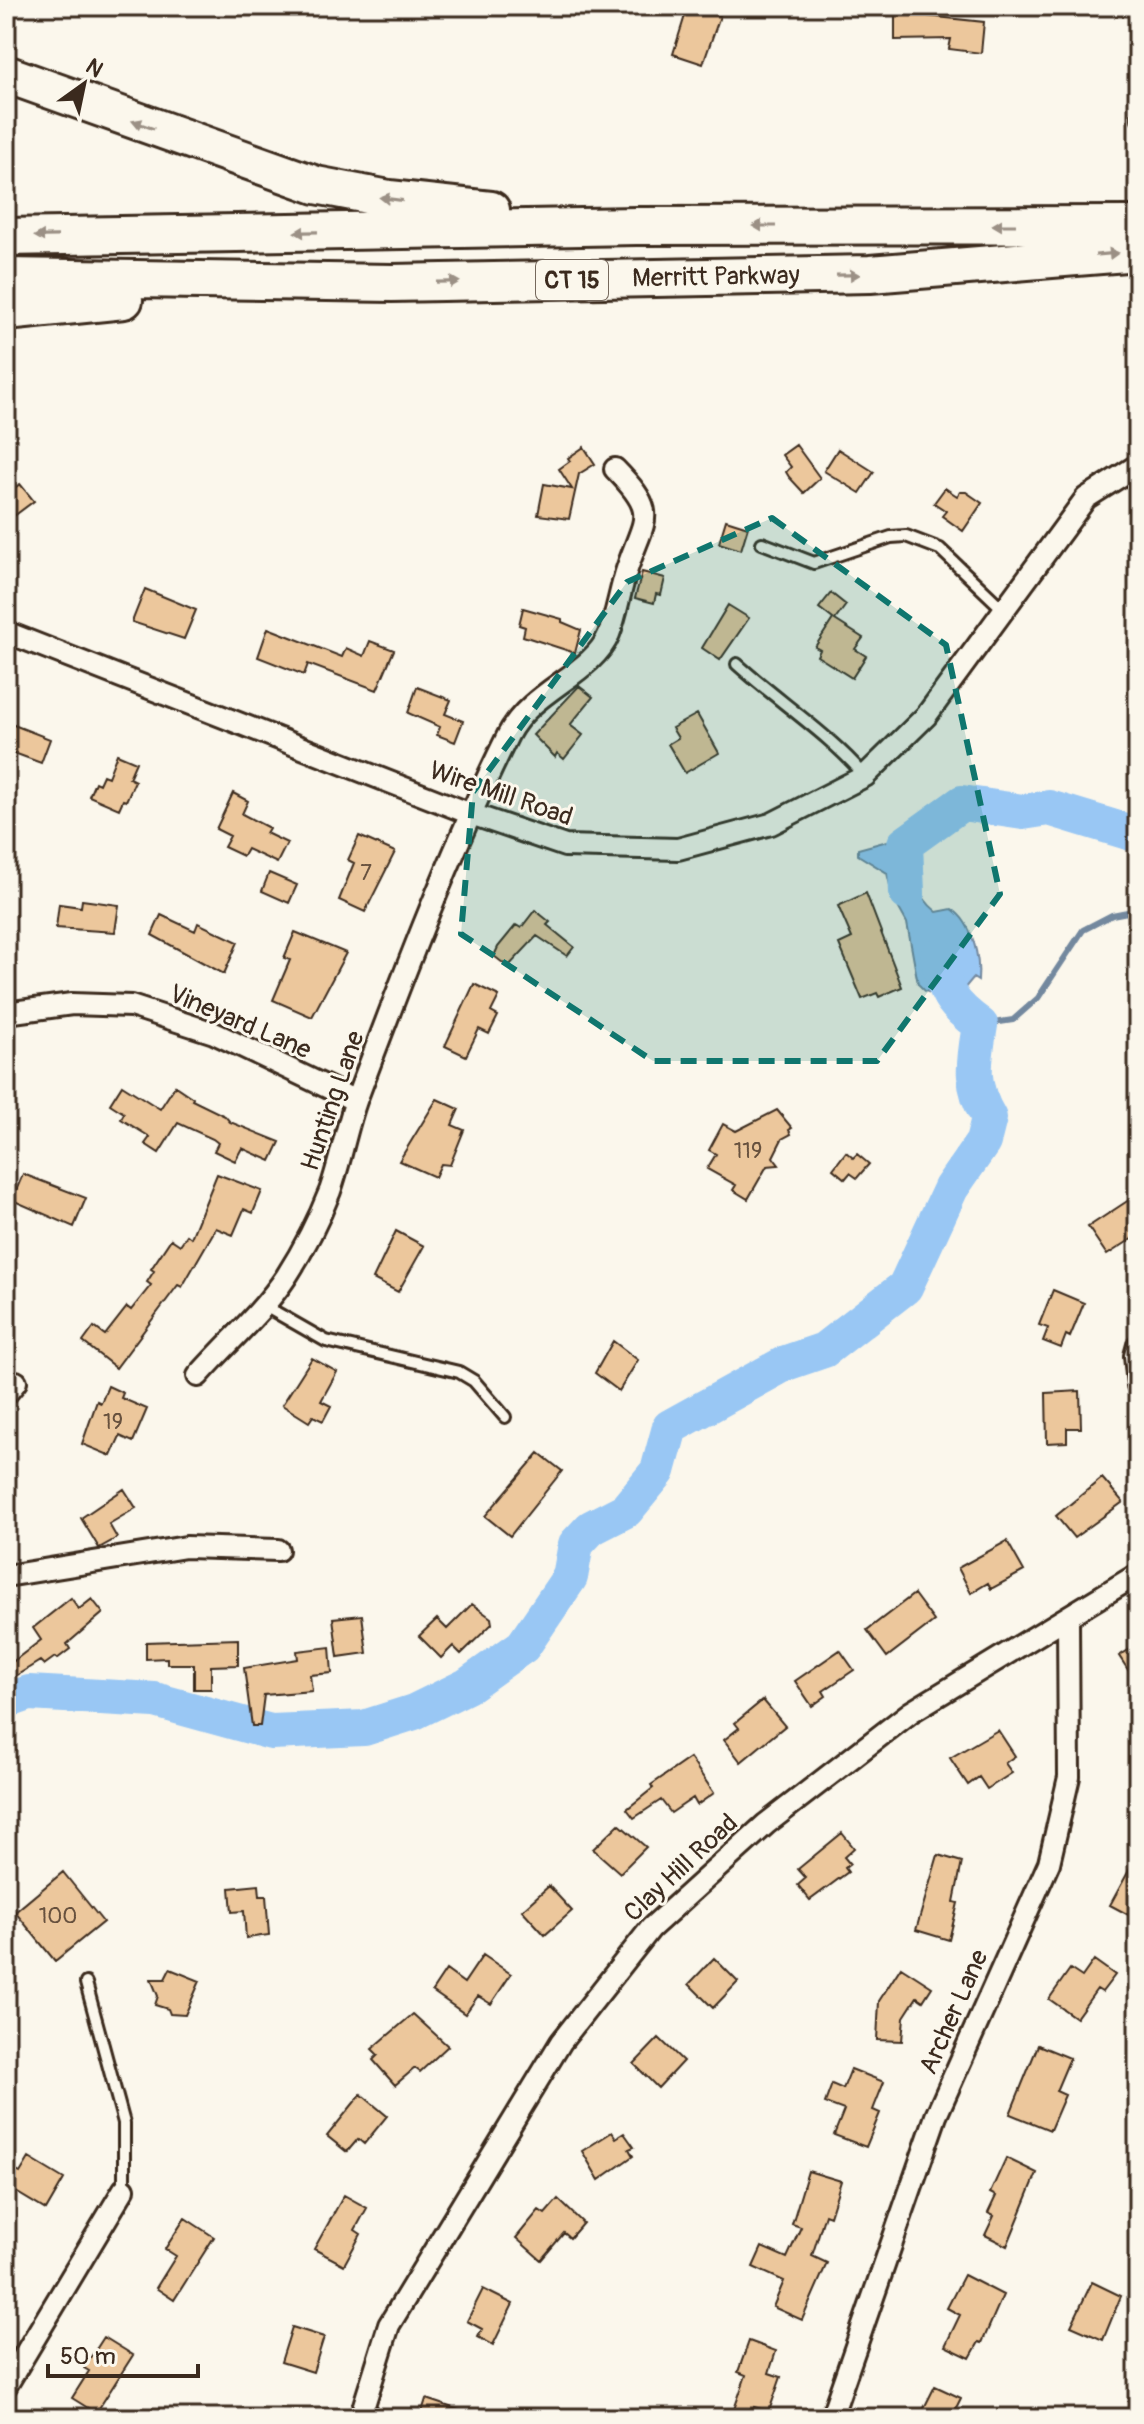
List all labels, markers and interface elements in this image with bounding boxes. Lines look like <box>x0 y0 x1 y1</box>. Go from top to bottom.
north arrow <box>44 44 124 124</box>
text: N <box>80 52 108 84</box>
one-way arrow <box>130 118 154 131</box>
one-way arrow <box>378 192 403 205</box>
one-way arrow <box>991 219 1016 231</box>
one-way arrow <box>751 220 776 232</box>
one-way arrow <box>293 226 318 238</box>
one-way arrow <box>33 230 58 243</box>
one-way arrow <box>1095 248 1120 261</box>
road number: CT 15 <box>536 260 608 300</box>
street label: Merritt Parkway <box>632 260 800 294</box>
one-way arrow <box>836 268 861 281</box>
one-way arrow <box>436 276 461 288</box>
street label: Wire Mill Road <box>425 755 577 833</box>
house number: 7 <box>360 859 372 887</box>
street label: Vineyard Lane <box>164 978 316 1066</box>
street label: Hunting Lane <box>294 1027 372 1175</box>
house number: 119 <box>734 1137 762 1165</box>
house number: 19 <box>103 1408 123 1436</box>
street label: Clay Hill Road <box>617 1807 745 1929</box>
house number: 100 <box>39 1902 77 1930</box>
street label: Archer Lane <box>912 1945 996 2079</box>
scale bar <box>48 2328 198 2378</box>
text: 50 m <box>60 2342 116 2371</box>

